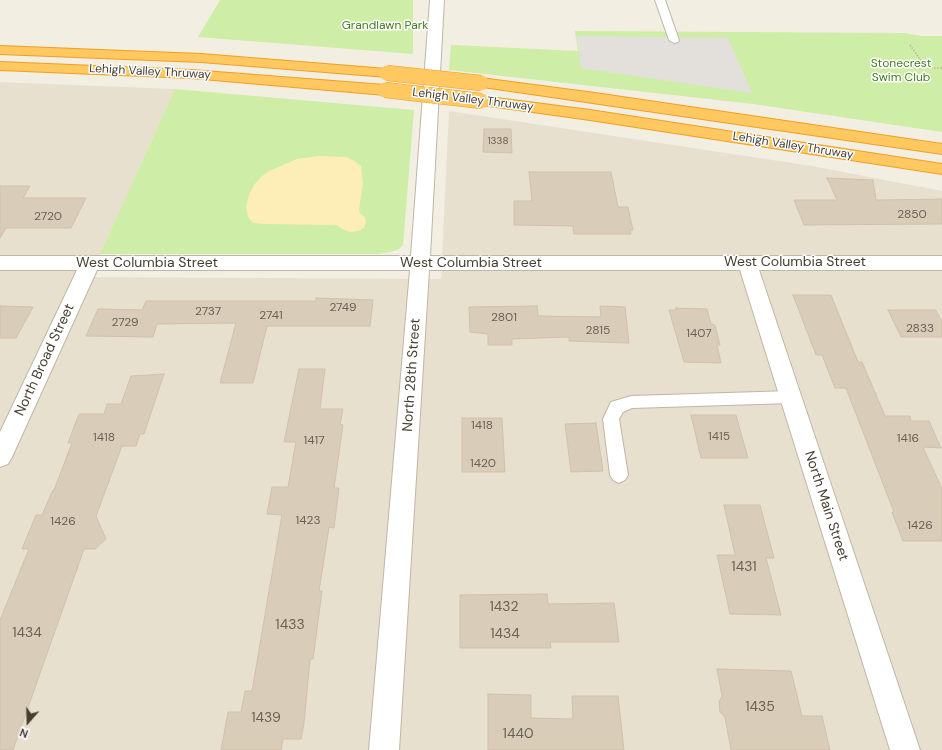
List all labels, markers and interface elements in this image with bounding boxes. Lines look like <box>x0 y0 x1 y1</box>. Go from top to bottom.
park label: Grandlawn Park <box>342 19 428 33</box>
park label: Stonecrest Swim Club <box>871 57 931 85</box>
street label: Lehigh Valley Thruway <box>89 62 211 82</box>
street label: Lehigh Valley Thruway <box>412 85 534 115</box>
street label: Lehigh Valley Thruway <box>732 129 854 163</box>
house number: 1338 <box>487 135 509 147</box>
house number: 2850 <box>897 208 927 222</box>
house number: 2720 <box>34 210 62 224</box>
street label: West Columbia Street <box>724 254 866 270</box>
street label: West Columbia Street <box>76 255 218 271</box>
street label: West Columbia Street <box>400 255 542 271</box>
street label: North Broad Street <box>12 301 78 419</box>
house number: 2749 <box>329 301 357 315</box>
house number: 2737 <box>195 305 221 319</box>
house number: 2741 <box>259 309 283 323</box>
house number: 2801 <box>491 311 517 325</box>
house number: 2729 <box>111 316 139 330</box>
street label: North 28th Street <box>400 318 424 432</box>
house number: 2833 <box>906 322 934 336</box>
house number: 2815 <box>586 324 610 338</box>
house number: 1407 <box>686 327 712 341</box>
house number: 1418 <box>471 419 493 433</box>
house number: 1415 <box>708 430 730 444</box>
house number: 1418 <box>93 431 115 445</box>
house number: 1416 <box>897 432 919 446</box>
house number: 1417 <box>303 434 325 448</box>
street label: North Main Street <box>800 449 852 563</box>
house number: 1420 <box>470 457 496 471</box>
house number: 1423 <box>295 514 321 528</box>
house number: 1426 <box>50 515 76 529</box>
house number: 1426 <box>907 519 933 533</box>
house number: 1431 <box>731 559 757 575</box>
house number: 1432 <box>489 599 519 615</box>
house number: 1433 <box>275 617 305 633</box>
house number: 1434 <box>12 625 42 641</box>
house number: 1434 <box>490 626 520 642</box>
house number: 1435 <box>745 699 775 715</box>
north arrow <box>8 702 48 742</box>
house number: 1439 <box>251 710 281 726</box>
text: N <box>18 725 30 741</box>
house number: 1440 <box>503 726 533 742</box>

